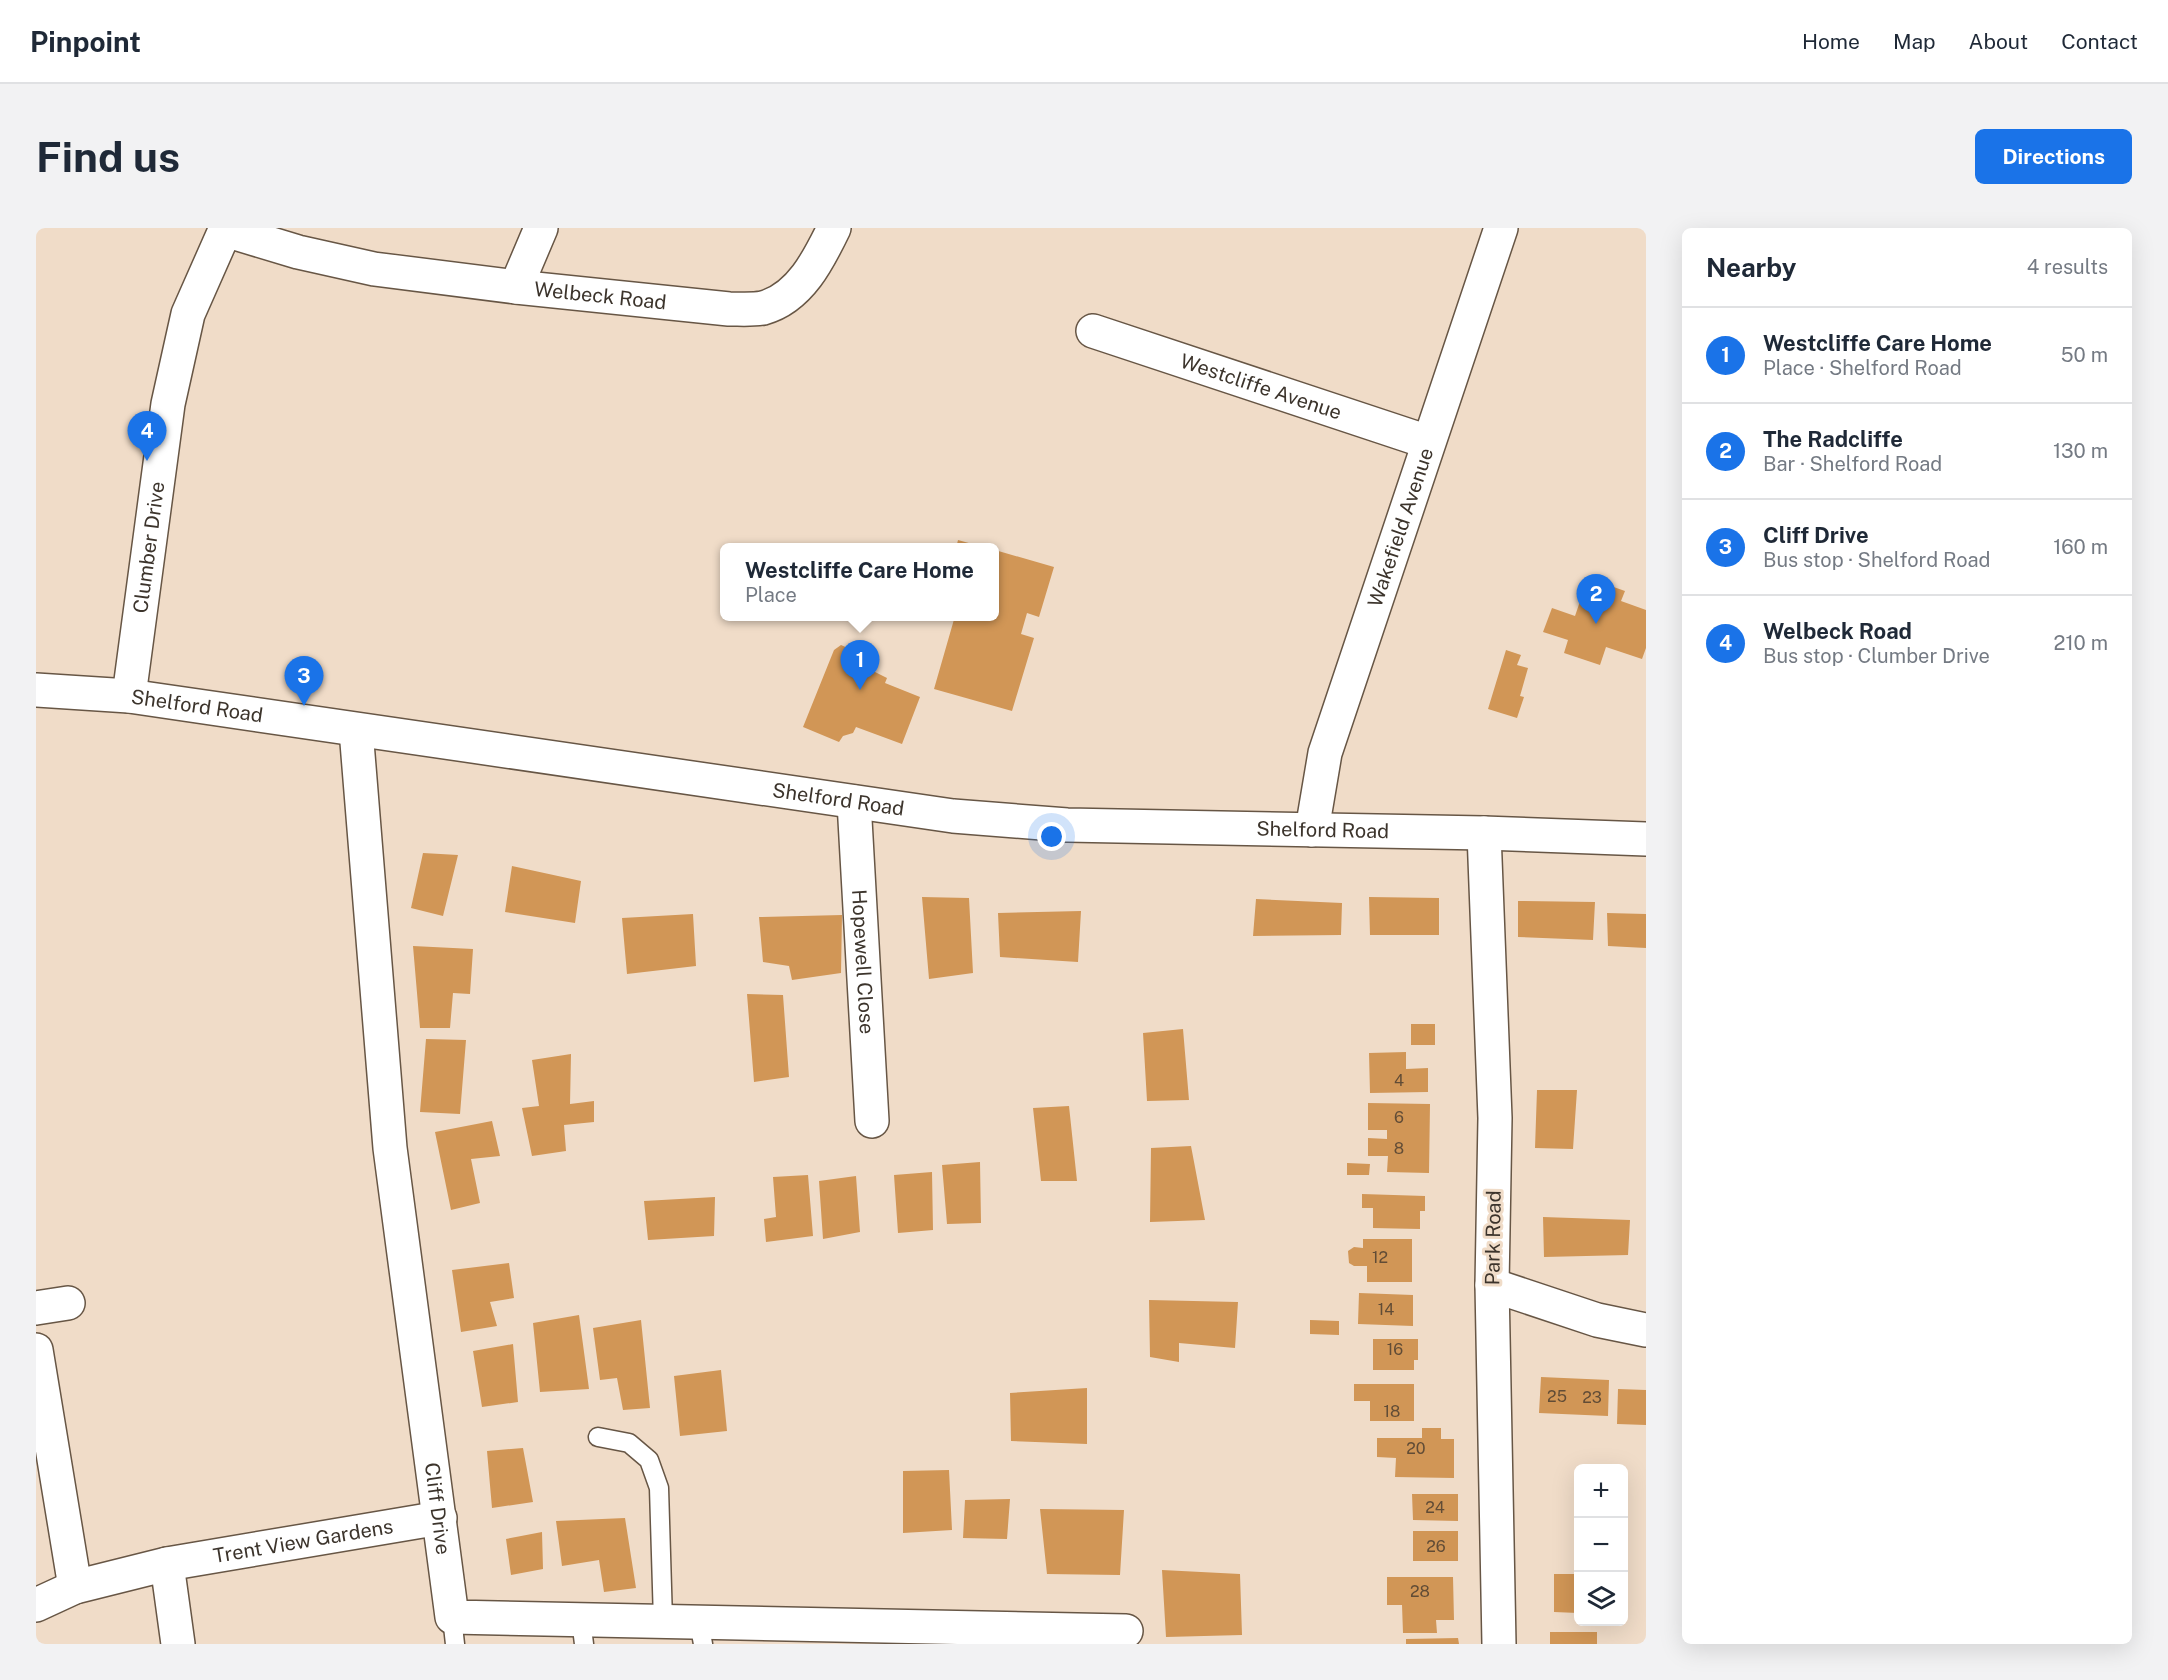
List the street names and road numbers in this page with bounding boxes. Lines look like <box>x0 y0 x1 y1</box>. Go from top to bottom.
street label: Welbeck Road <box>533 277 668 314</box>
street label: Westcliffe Avenue <box>1177 349 1345 425</box>
street label: Wakefield Avenue <box>1363 445 1438 610</box>
street label: Clumber Drive <box>128 480 170 615</box>
street label: Shelford Road <box>130 684 265 727</box>
street label: Shelford Road <box>771 778 906 821</box>
street label: Shelford Road <box>1256 817 1389 843</box>
street label: Hopewell Close <box>847 889 879 1035</box>
street label: Park Road <box>1480 1190 1506 1286</box>
street label: Cliff Drive <box>420 1461 456 1556</box>
street label: Trent View Gardens <box>211 1514 395 1568</box>

